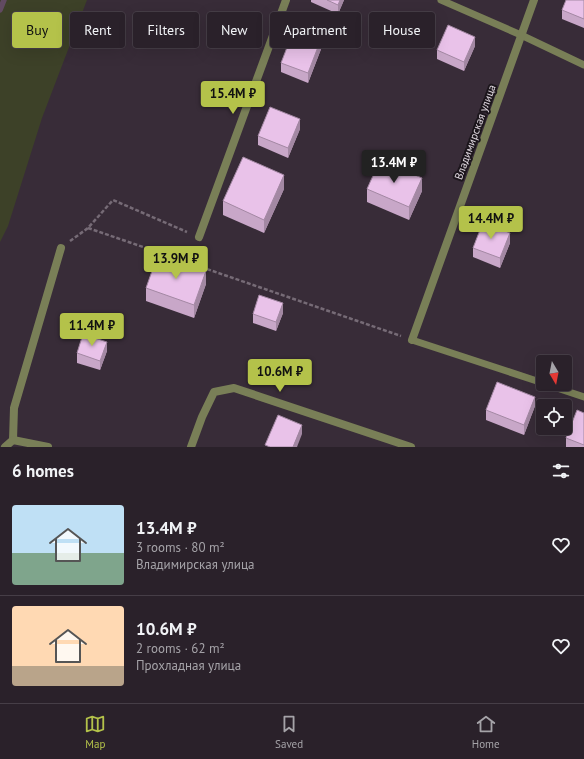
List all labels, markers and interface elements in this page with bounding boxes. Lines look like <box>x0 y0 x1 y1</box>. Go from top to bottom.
chip: Buy <box>12 12 62 48</box>
chip: Rent <box>70 12 125 48</box>
chip: Filters <box>133 12 199 48</box>
chip: New <box>207 12 262 48</box>
chip: Apartment <box>270 12 361 48</box>
chip: House <box>369 12 435 48</box>
pin: 15.4M ₽ <box>196 81 270 115</box>
street label: Владимирская улица <box>451 82 499 182</box>
text: 15.4M ₽ <box>210 85 256 102</box>
pin: 13.4M ₽ <box>357 150 431 184</box>
text: 13.4M ₽ <box>371 154 417 171</box>
pin: 14.4M ₽ <box>454 206 528 240</box>
text: 14.4M ₽ <box>468 210 514 227</box>
pin: 13.9M ₽ <box>139 246 213 280</box>
text: 13.9M ₽ <box>153 250 199 267</box>
pin: 11.4M ₽ <box>55 313 129 347</box>
text: 11.4M ₽ <box>69 317 115 334</box>
north arrow <box>536 355 572 391</box>
map controls <box>536 355 572 435</box>
pin: 10.6M ₽ <box>243 359 317 393</box>
text: 10.6M ₽ <box>257 363 303 380</box>
button: locate <box>536 399 572 435</box>
text: 6 homes <box>12 460 74 482</box>
icon: filters <box>550 460 572 482</box>
text: 13.4M ₽ <box>136 517 197 539</box>
icon: home <box>44 521 92 569</box>
icon: heart <box>550 534 572 556</box>
text: 3 rooms · 80 m² <box>136 539 225 556</box>
text: Владимирская улица <box>136 556 254 573</box>
text: 10.6M ₽ <box>136 618 197 640</box>
icon: home <box>44 622 92 670</box>
icon: heart <box>550 635 572 657</box>
text: 2 rooms · 62 m² <box>136 640 225 657</box>
text: Прохладная улица <box>136 657 241 674</box>
tab: Map <box>84 713 106 751</box>
tab: Saved <box>275 713 303 751</box>
tab: Home <box>472 713 500 751</box>

